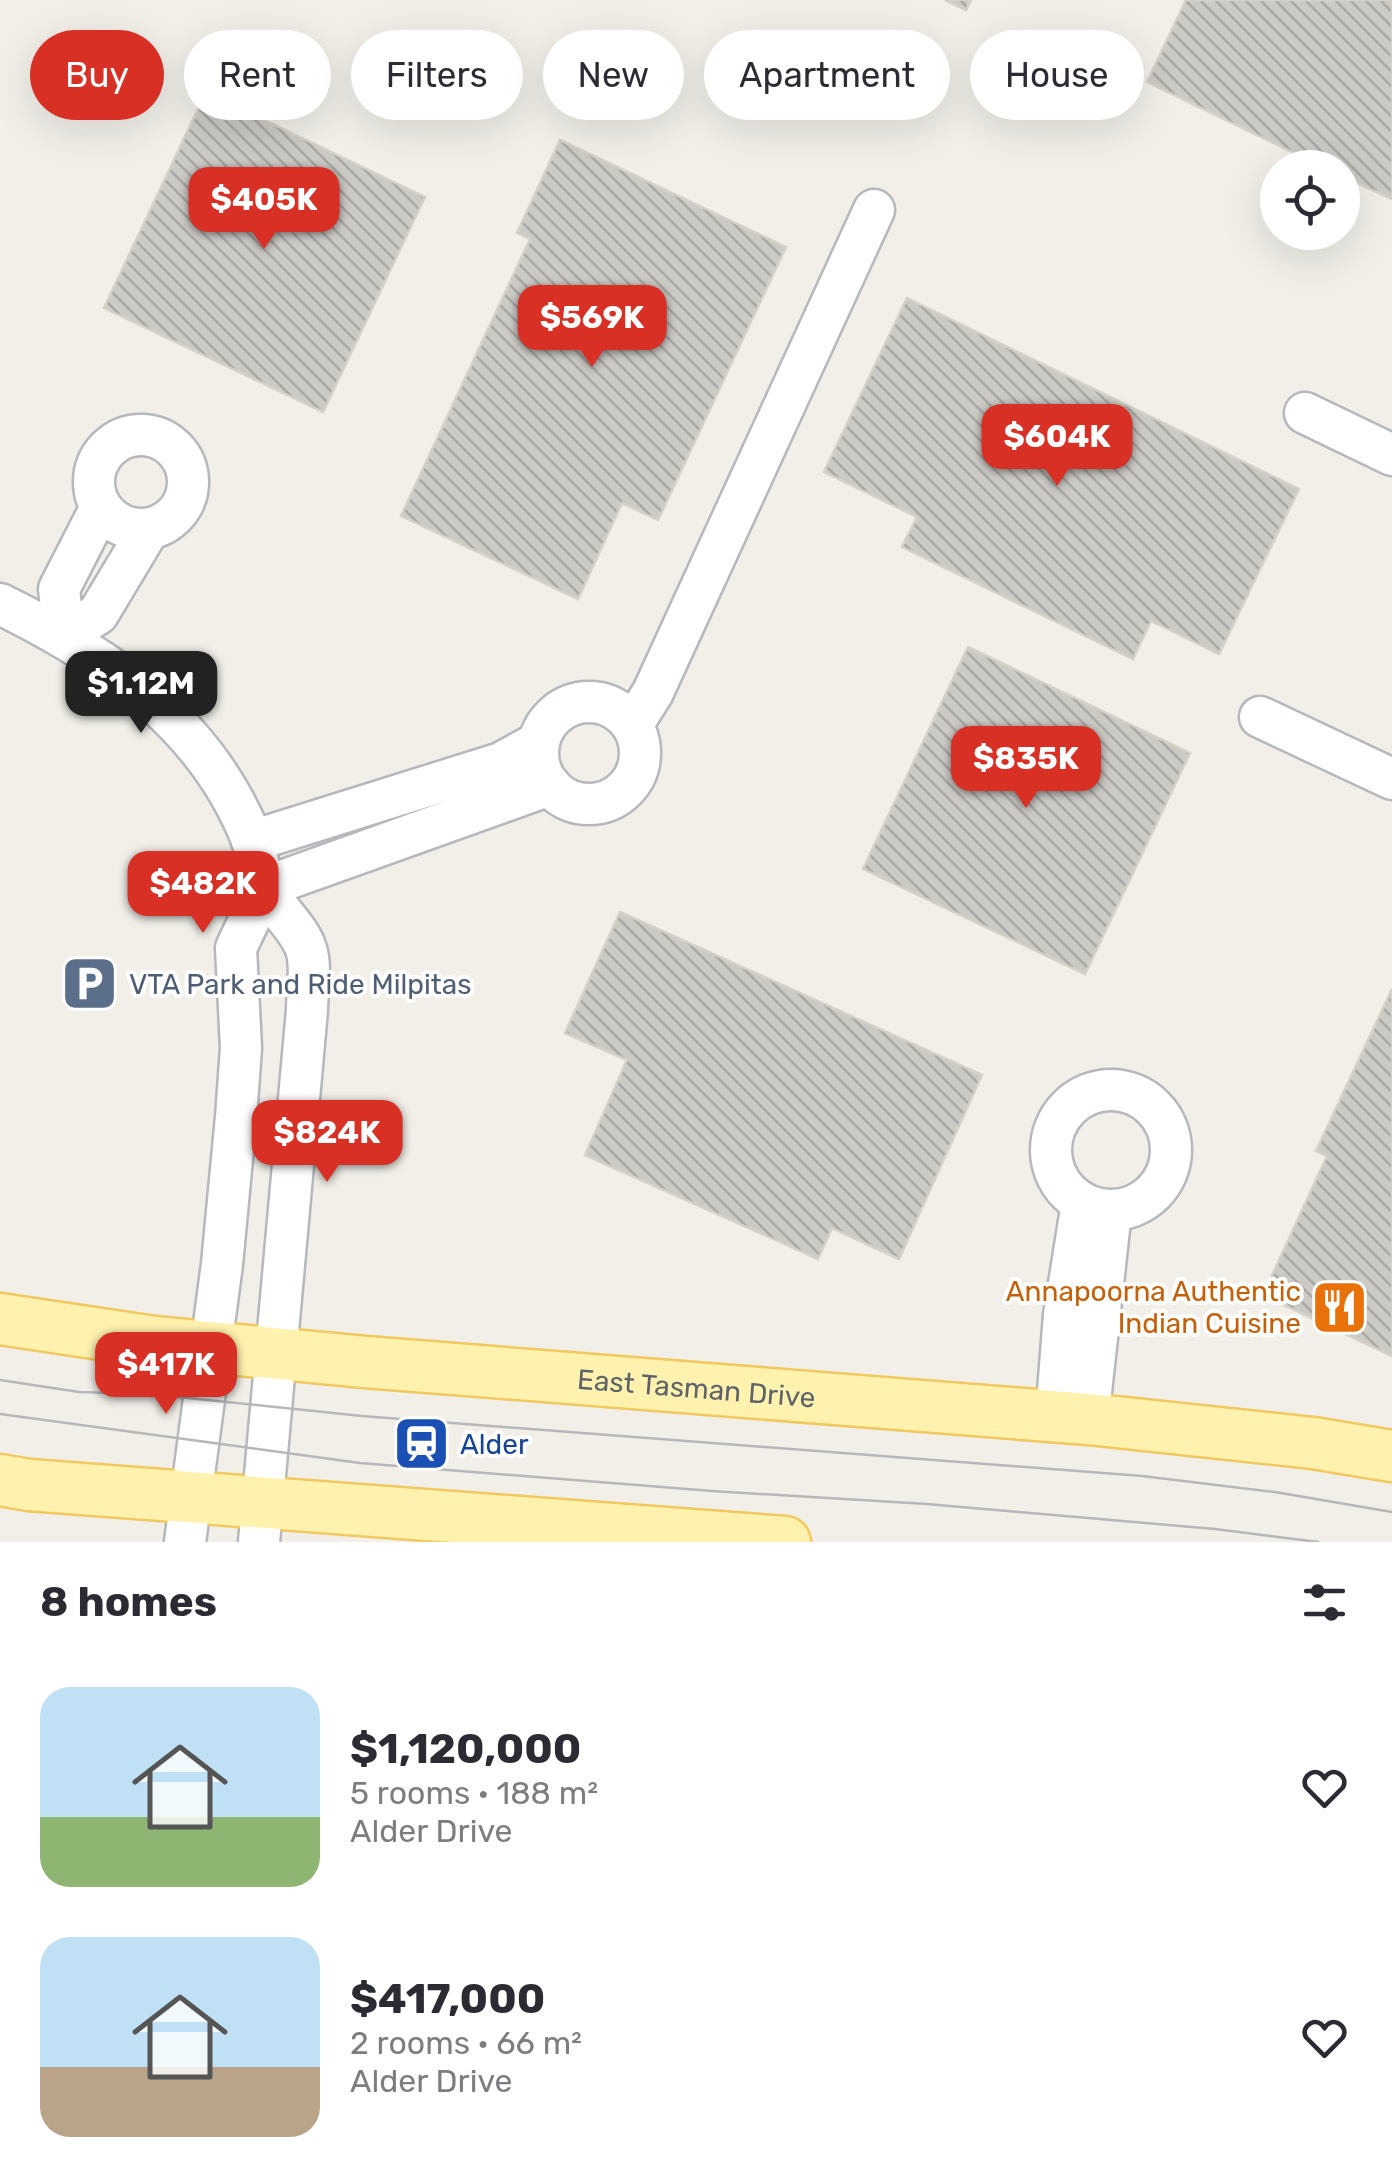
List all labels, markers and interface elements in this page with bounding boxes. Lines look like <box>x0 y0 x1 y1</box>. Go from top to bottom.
chip: Buy <box>30 30 164 120</box>
chip: Rent <box>184 30 331 120</box>
chip: Filters <box>351 30 523 120</box>
chip: New <box>543 30 684 120</box>
chip: Apartment <box>704 30 950 120</box>
chip: House <box>970 30 1144 120</box>
map controls <box>1260 150 1360 250</box>
button: locate <box>1260 150 1360 250</box>
pin: $405K <box>194 167 334 252</box>
text: $405K <box>211 180 317 218</box>
pin: $569K <box>522 285 662 370</box>
text: $569K <box>540 298 644 336</box>
pin: $604K <box>987 404 1127 489</box>
text: $604K <box>1003 417 1111 455</box>
pin: $1.12M <box>60 651 222 736</box>
text: $1.12M <box>87 664 195 702</box>
pin: $835K <box>956 726 1096 811</box>
text: $835K <box>973 739 1079 777</box>
pin: $482K <box>133 851 273 936</box>
text: $482K <box>150 864 256 902</box>
parking icon: VTA Park and Ride Milpitas <box>60 954 120 1014</box>
place label: VTA Park and Ride Milpitas <box>129 968 471 1001</box>
pin: $824K <box>257 1100 397 1185</box>
text: $824K <box>274 1113 380 1151</box>
place label: Annapoorna Authentic Indian Cuisine <box>1006 1275 1301 1340</box>
restaurant icon: Annapoorna Authentic Indian Cuisine <box>1310 1277 1370 1337</box>
pin: $417K <box>96 1332 236 1417</box>
text: $417K <box>117 1345 215 1383</box>
street label: East Tasman Drive <box>576 1363 817 1414</box>
station icon: Alder <box>391 1414 451 1474</box>
place label: Alder <box>460 1428 529 1461</box>
icon: filters <box>1297 1575 1352 1630</box>
text: 8 homes <box>40 1577 217 1627</box>
text: $1,120,000 <box>350 1724 581 1774</box>
icon: home <box>120 1727 240 1847</box>
icon: heart <box>1297 1760 1352 1815</box>
text: 5 rooms · 188 m² <box>350 1774 598 1812</box>
text: Alder Drive <box>350 1812 512 1850</box>
text: $417,000 <box>350 1974 545 2024</box>
icon: home <box>120 1977 240 2097</box>
icon: heart <box>1297 2010 1352 2065</box>
text: 2 rooms · 66 m² <box>350 2024 582 2062</box>
text: Alder Drive <box>350 2062 512 2100</box>

